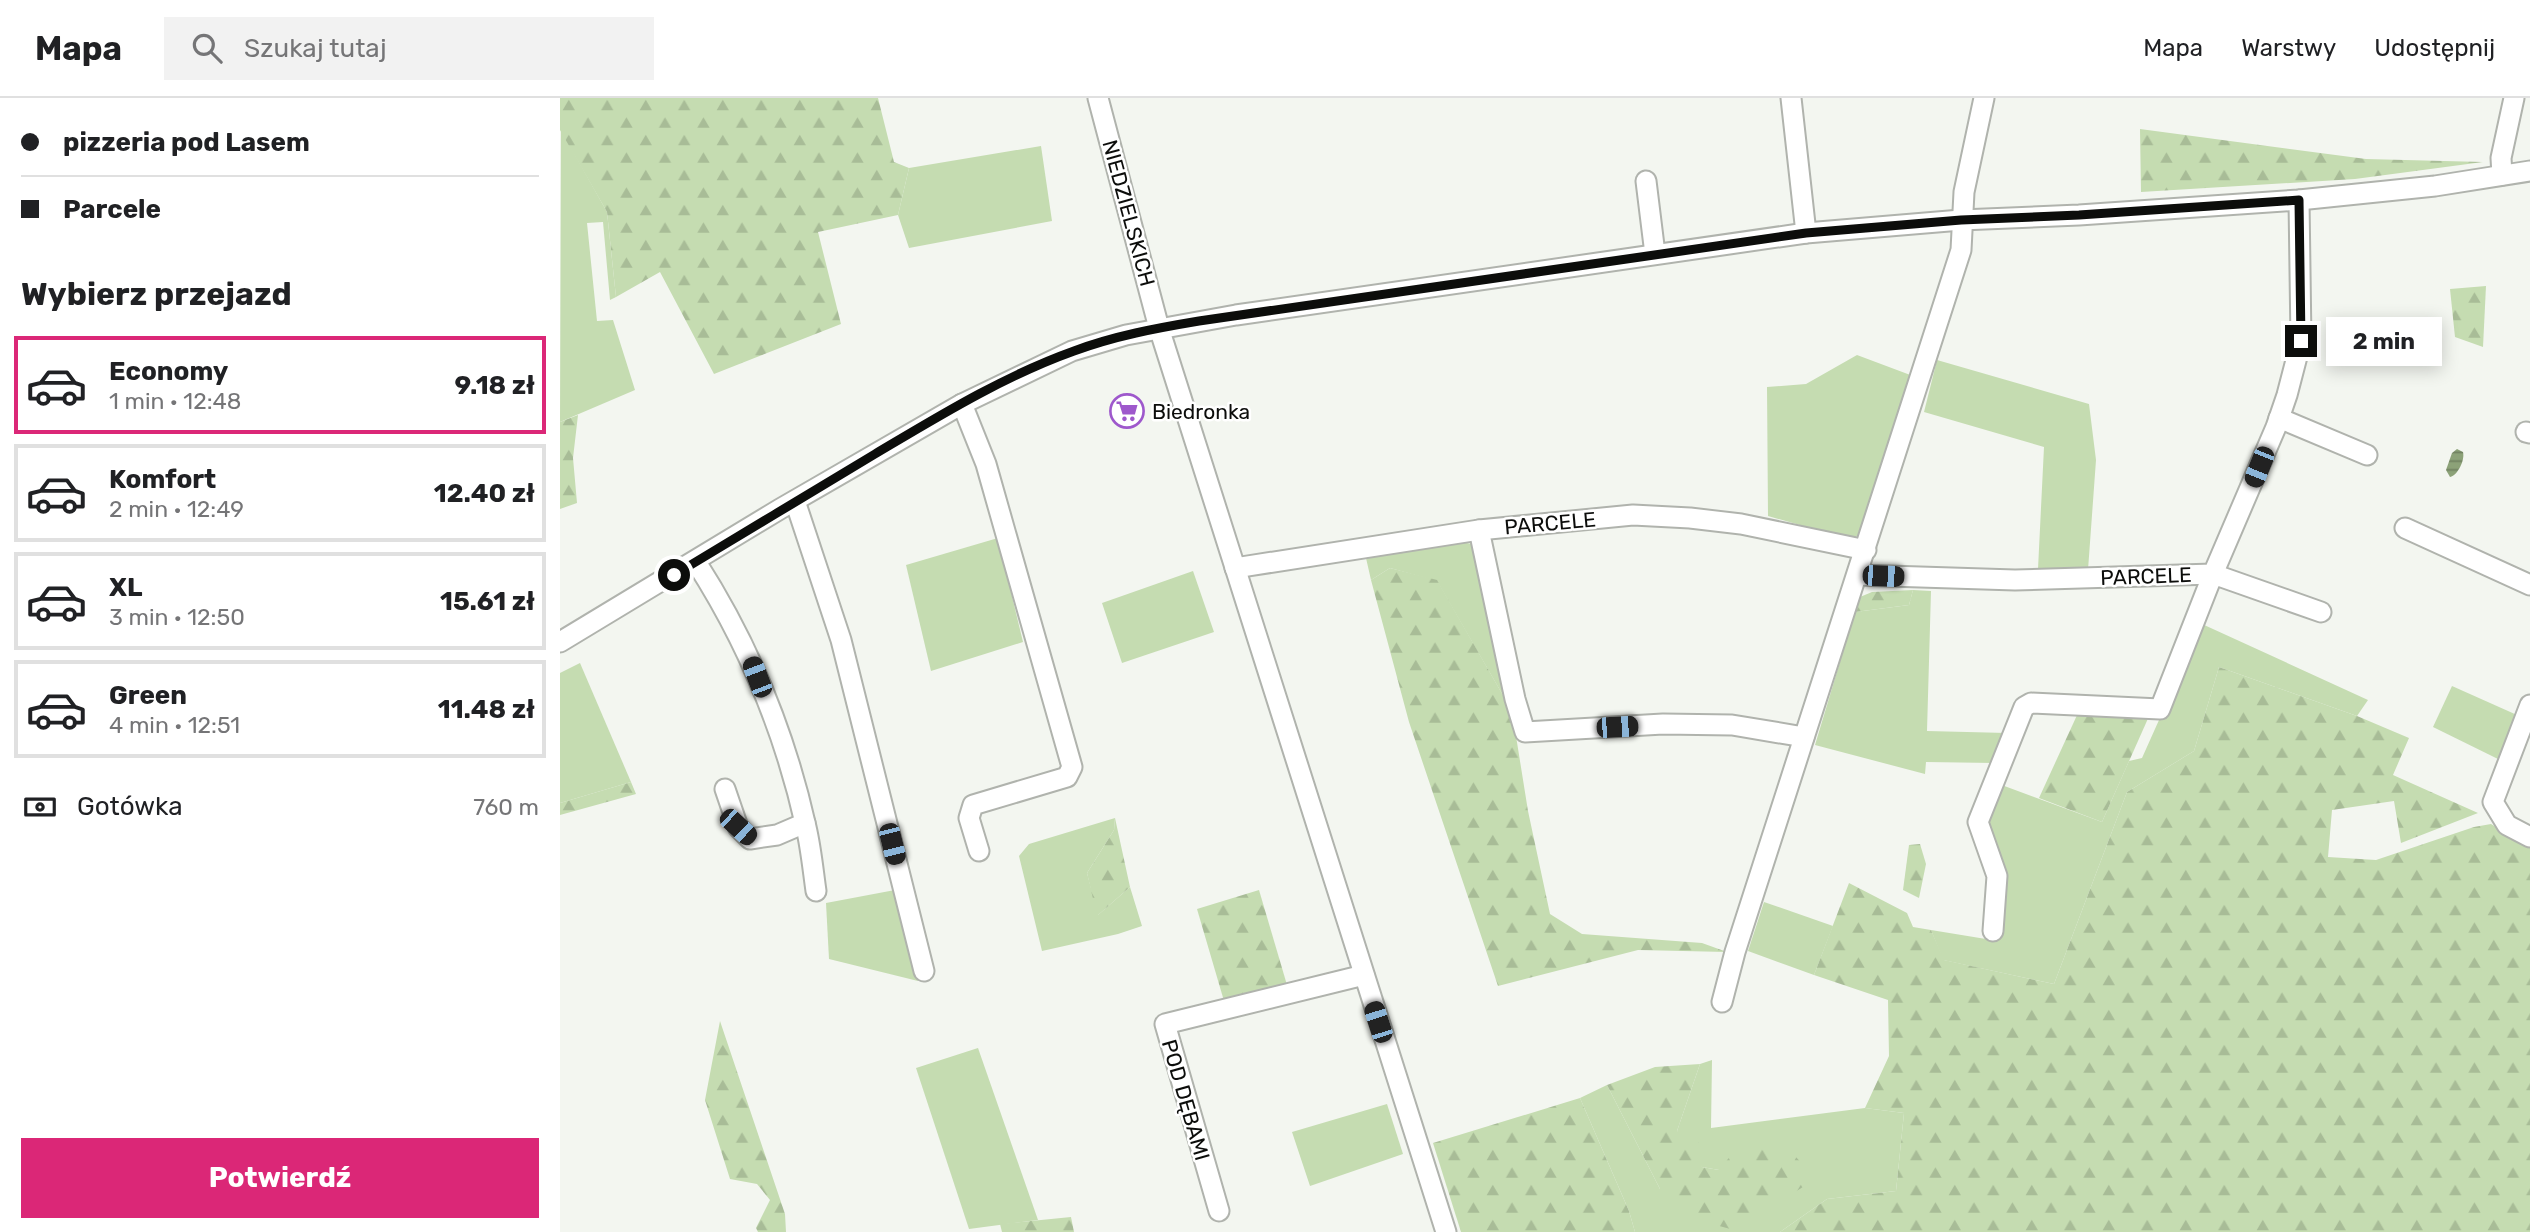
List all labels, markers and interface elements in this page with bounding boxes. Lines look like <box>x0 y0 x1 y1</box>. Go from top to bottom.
search box <box>164 17 654 80</box>
text: Mapa <box>35 29 122 68</box>
icon: search <box>188 29 226 67</box>
text: Szukaj tutaj <box>244 33 387 64</box>
text: Mapa <box>2143 34 2203 62</box>
text: Warstwy <box>2241 34 2336 62</box>
text: Udostępnij <box>2374 34 2495 62</box>
text: pizzeria pod Lasem <box>63 127 310 158</box>
street label: NIEDZIELSKICH <box>1097 137 1161 289</box>
text: Parcele <box>63 194 161 225</box>
text: Wybierz przejazd <box>21 275 292 313</box>
callout: 2 min <box>2326 316 2441 366</box>
route end <box>2285 325 2317 357</box>
text: 2 min <box>2353 327 2415 355</box>
icon: car <box>25 354 88 417</box>
text: Economy <box>109 356 228 387</box>
text: 9.18 zł <box>455 370 535 401</box>
text: 1 min · 12:48 <box>109 387 241 415</box>
supermarket icon: Biedronka <box>1108 392 1146 430</box>
place label: Biedronka <box>1152 399 1250 424</box>
car <box>2242 444 2277 490</box>
icon: car <box>25 462 88 525</box>
text: Komfort <box>109 464 216 495</box>
text: 12.40 zł <box>434 478 535 509</box>
text: 2 min · 12:49 <box>109 495 244 523</box>
street label: PARCELE <box>1503 507 1597 539</box>
route start <box>658 559 690 591</box>
street label: PARCELE <box>2100 562 2192 590</box>
car <box>1862 565 1905 587</box>
icon: car <box>25 570 88 633</box>
text: XL <box>109 572 142 603</box>
text: 15.61 zł <box>440 586 535 617</box>
text: 3 min · 12:50 <box>109 603 245 631</box>
car <box>740 654 775 700</box>
icon: car <box>25 678 88 741</box>
text: Green <box>109 680 187 711</box>
text: 11.48 zł <box>438 694 535 725</box>
text: 4 min · 12:51 <box>109 711 240 739</box>
car <box>1596 715 1639 739</box>
icon: cash <box>21 788 59 826</box>
text: Gotówka <box>77 791 183 822</box>
text: 760 m <box>473 793 539 821</box>
car <box>716 805 761 849</box>
car <box>877 821 908 867</box>
car <box>1362 999 1395 1045</box>
street label: POD DĘBAMI <box>1157 1037 1215 1163</box>
button: Potwierdź <box>21 1138 539 1218</box>

